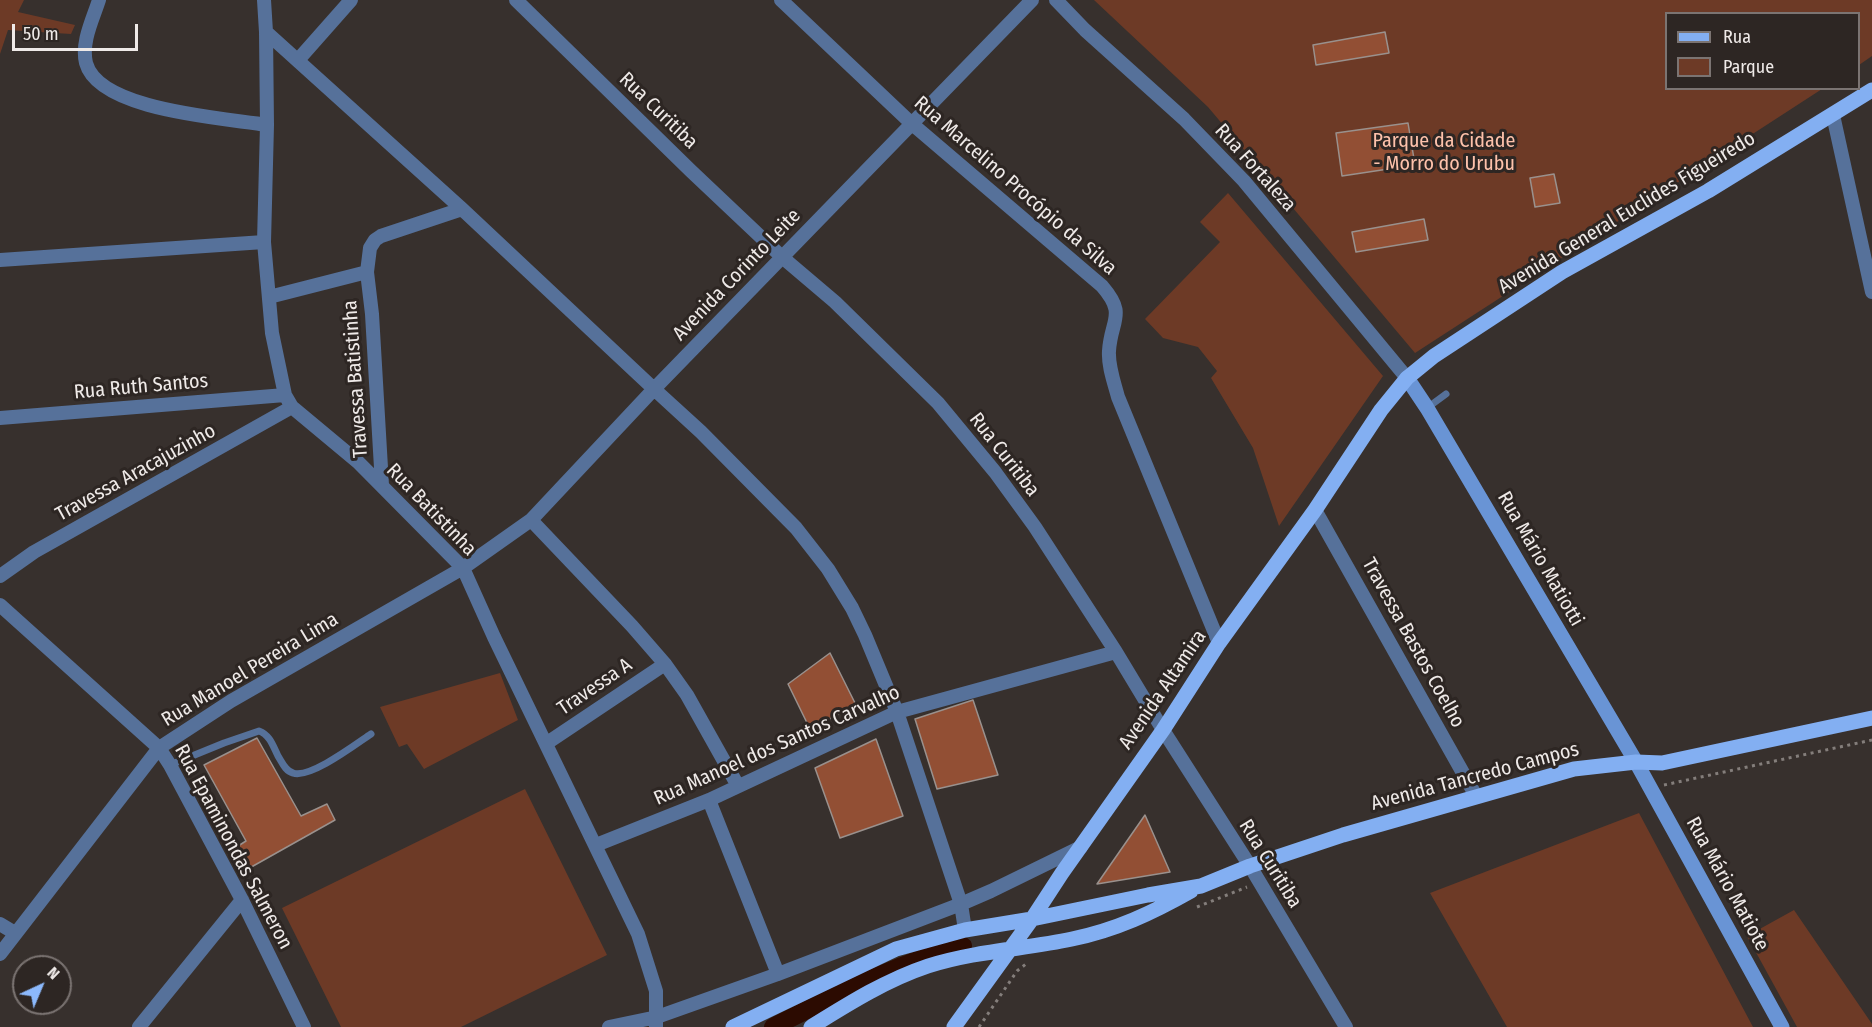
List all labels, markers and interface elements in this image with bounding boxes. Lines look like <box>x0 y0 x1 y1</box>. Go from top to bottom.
scale bar <box>15 12 141 50</box>
legend <box>1665 12 1860 90</box>
text: 50 m <box>23 23 59 45</box>
text: Rua <box>1723 26 1751 48</box>
text: Parque <box>1723 56 1774 78</box>
street label: Rua Curitiba <box>614 68 702 154</box>
street label: Rua Marcelino Procópio da Silva <box>909 91 1121 281</box>
street label: Rua Fortaleza <box>1209 119 1301 217</box>
street label: Avenida General Euclides Figueiredo <box>1494 127 1760 299</box>
park label: Parque da Cidade - Morro do Urubu <box>1373 129 1515 176</box>
street label: Avenida Corinto Leite <box>668 204 806 346</box>
street label: Travessa Batistinha <box>339 299 373 459</box>
street label: Rua Ruth Santos <box>73 369 209 405</box>
street label: Rua Curitiba <box>964 408 1044 502</box>
street label: Travessa Aracajuzinho <box>52 419 220 527</box>
street label: Rua Batistinha <box>381 459 481 561</box>
street label: Rua Mário Matiotti <box>1492 487 1588 631</box>
street label: Travessa Bastos Coelho <box>1356 554 1470 732</box>
street label: Rua Manoel Pereira Lima <box>157 608 343 732</box>
street label: Avenida Altamira <box>1114 626 1212 754</box>
street label: Travessa A <box>553 653 637 721</box>
street label: Rua Manoel dos Santos Carvalho <box>650 681 904 811</box>
street label: Avenida Tancredo Campos <box>1368 738 1582 816</box>
street label: Rua Epaminondas Salmeron <box>169 740 297 954</box>
street label: Rua Mário Matiote <box>1680 813 1774 955</box>
street label: Rua Curitiba <box>1233 815 1307 913</box>
north arrow <box>12 955 72 1015</box>
text: N <box>43 963 64 983</box>

